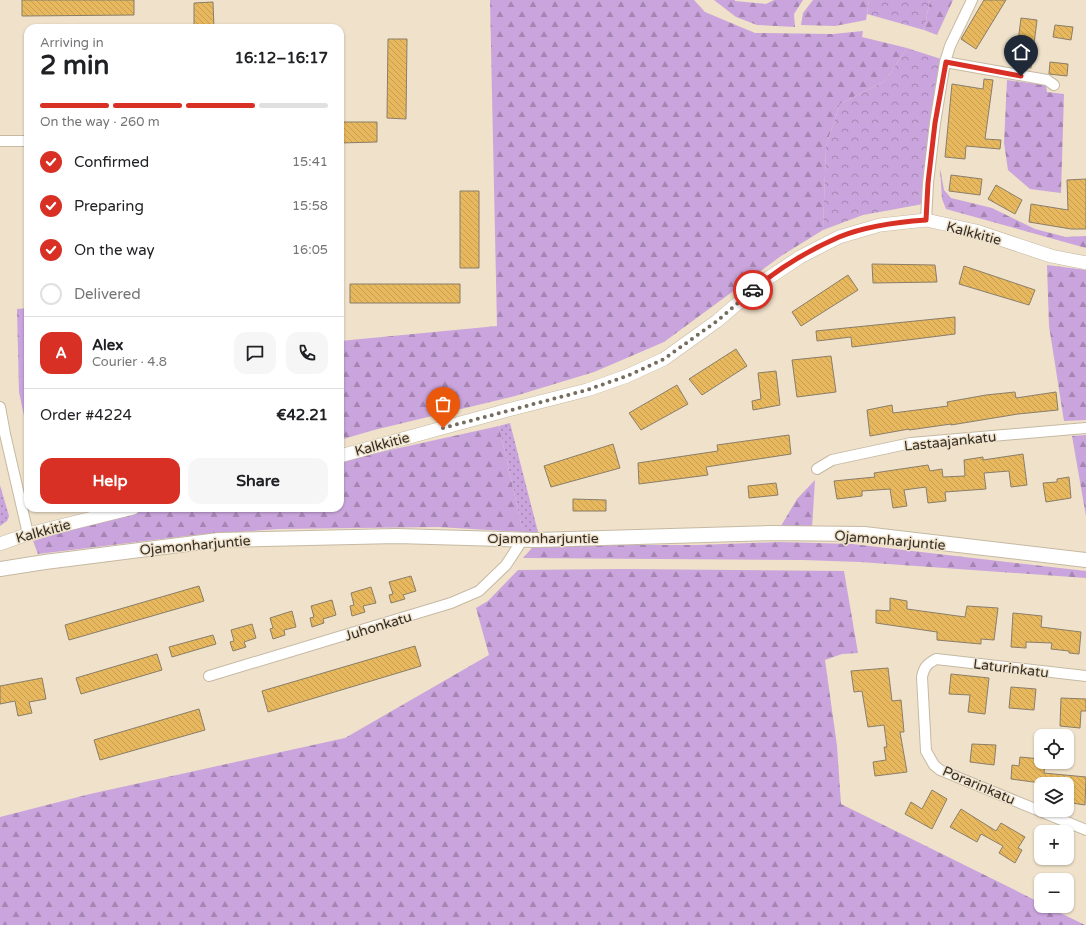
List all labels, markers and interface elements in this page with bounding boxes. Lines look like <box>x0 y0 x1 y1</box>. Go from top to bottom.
text: Arriving in <box>40 35 104 51</box>
pin <box>1004 35 1038 76</box>
icon: home <box>1010 41 1032 63</box>
text: 16:12–16:17 <box>235 49 328 67</box>
text: 2 min <box>40 50 109 81</box>
text: On the way · 260 m <box>40 114 160 130</box>
icon: check <box>40 151 62 173</box>
text: Confirmed <box>74 153 149 171</box>
text: 15:41 <box>292 154 328 170</box>
icon: check <box>40 195 62 217</box>
text: Preparing <box>74 197 144 215</box>
text: 15:58 <box>292 198 328 214</box>
street label: Kalkkitie <box>945 218 1003 249</box>
icon: check <box>40 239 62 261</box>
text: On the way <box>74 241 154 259</box>
text: 16:05 <box>292 242 328 258</box>
courier <box>733 270 773 310</box>
icon: car <box>742 279 764 301</box>
text: Delivered <box>74 285 141 303</box>
button: chat <box>234 332 276 374</box>
button: phone <box>286 332 328 374</box>
text: Alex <box>92 336 123 354</box>
text: A <box>55 344 67 362</box>
text: Courier · 4.8 <box>92 354 167 370</box>
pin <box>426 387 460 428</box>
icon: bag <box>432 393 454 415</box>
text: Order #4224 <box>40 406 132 424</box>
text: €42.21 <box>276 406 328 424</box>
street label: Lastaajankatu <box>903 428 997 455</box>
street label: Kalkkitie <box>353 429 412 460</box>
button: Help <box>40 458 180 504</box>
button: Share <box>188 458 328 504</box>
street label: Kalkkitie <box>14 516 73 547</box>
street label: Ojamonharjuntie <box>834 527 946 554</box>
street label: Ojamonharjuntie <box>487 530 599 547</box>
street label: Ojamonharjuntie <box>139 532 251 559</box>
street label: Juhonkatu <box>342 608 414 645</box>
street label: Laturinkatu <box>972 655 1050 682</box>
map controls <box>1034 729 1074 913</box>
button: locate <box>1034 729 1074 769</box>
street label: Porarinkatu <box>940 763 1018 808</box>
button: layers <box>1034 777 1074 817</box>
button: + <box>1034 825 1074 865</box>
button: − <box>1034 873 1074 913</box>

